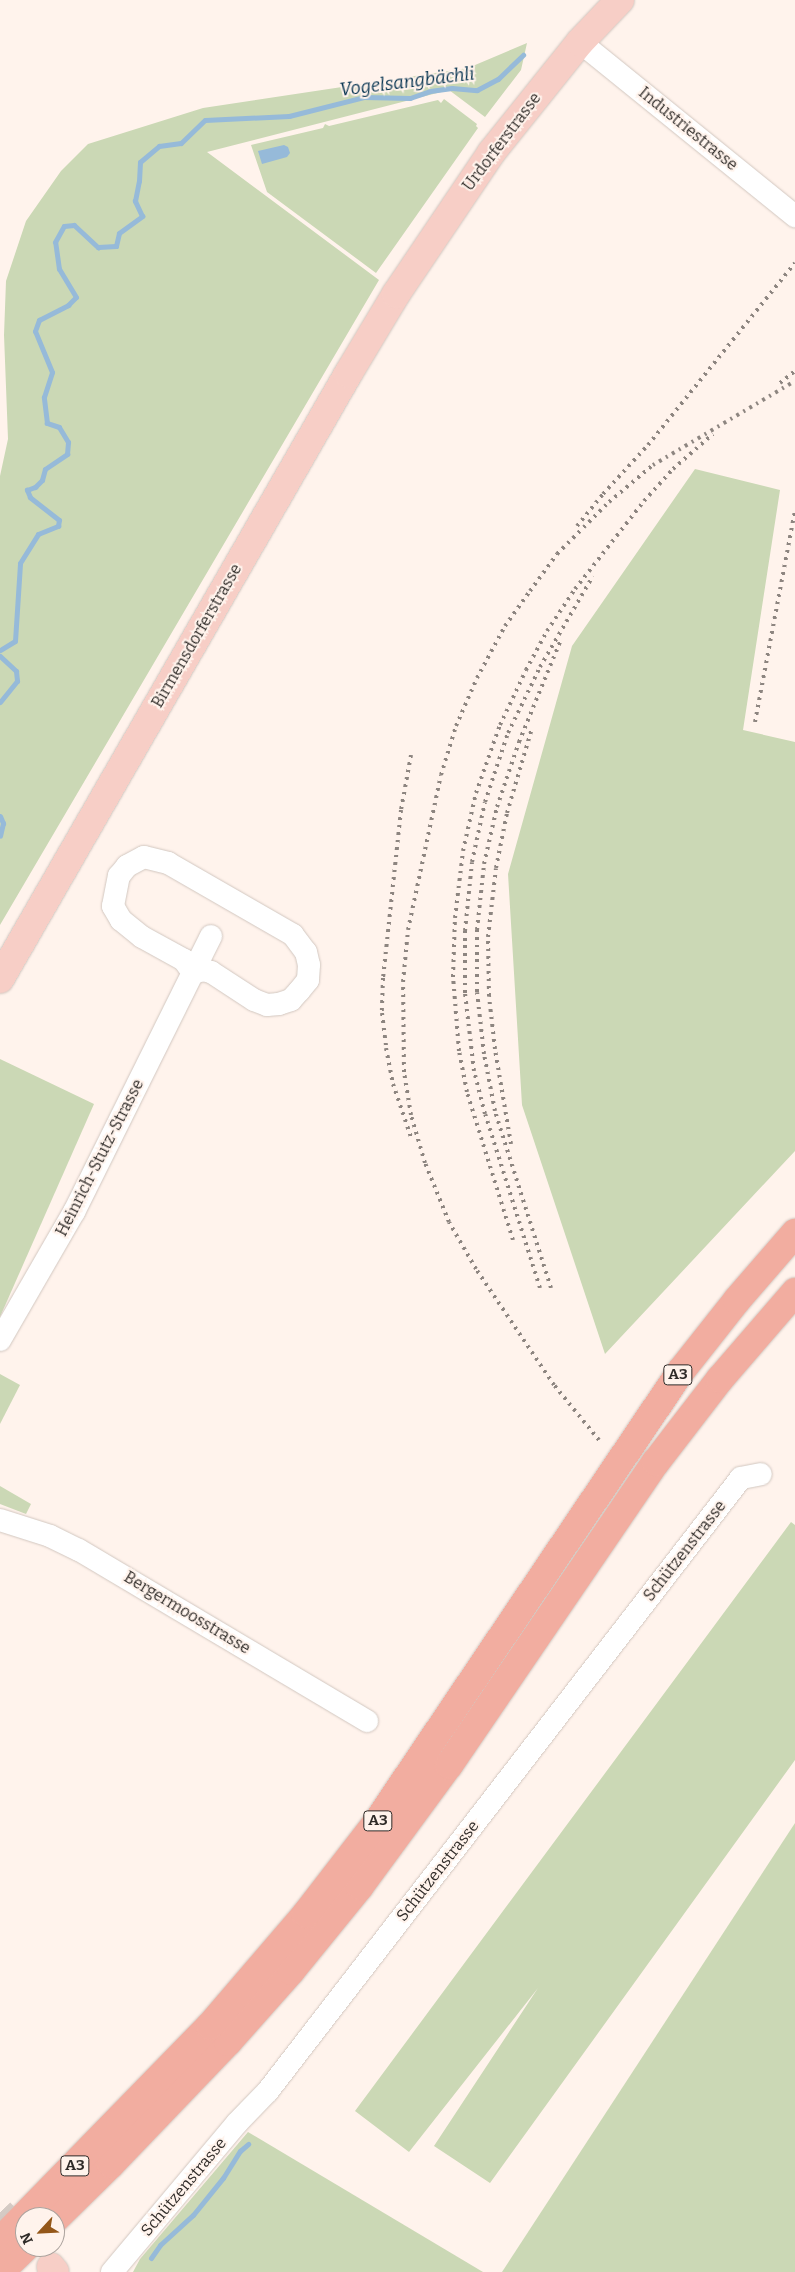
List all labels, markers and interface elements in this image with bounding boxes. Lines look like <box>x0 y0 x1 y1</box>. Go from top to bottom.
water label: Vogelsangbächli <box>338 63 476 101</box>
street label: Industriestrasse <box>635 83 741 175</box>
street label: Urdorferstrasse <box>459 89 545 195</box>
street label: Birmensdorferstrasse <box>148 561 246 711</box>
street label: Heinrich-Stutz-Strasse <box>52 1076 148 1240</box>
road number: A3 <box>663 1362 693 1388</box>
street label: Schützenstrasse <box>640 1497 730 1605</box>
street label: Bergermoosstrasse <box>120 1568 254 1658</box>
road number: A3 <box>363 1808 393 1834</box>
street label: Schützenstrasse <box>393 1817 483 1925</box>
street label: Schützenstrasse <box>137 2134 231 2240</box>
road number: A3 <box>60 2154 90 2178</box>
north arrow <box>15 2207 65 2257</box>
text: N <box>17 2230 37 2247</box>

